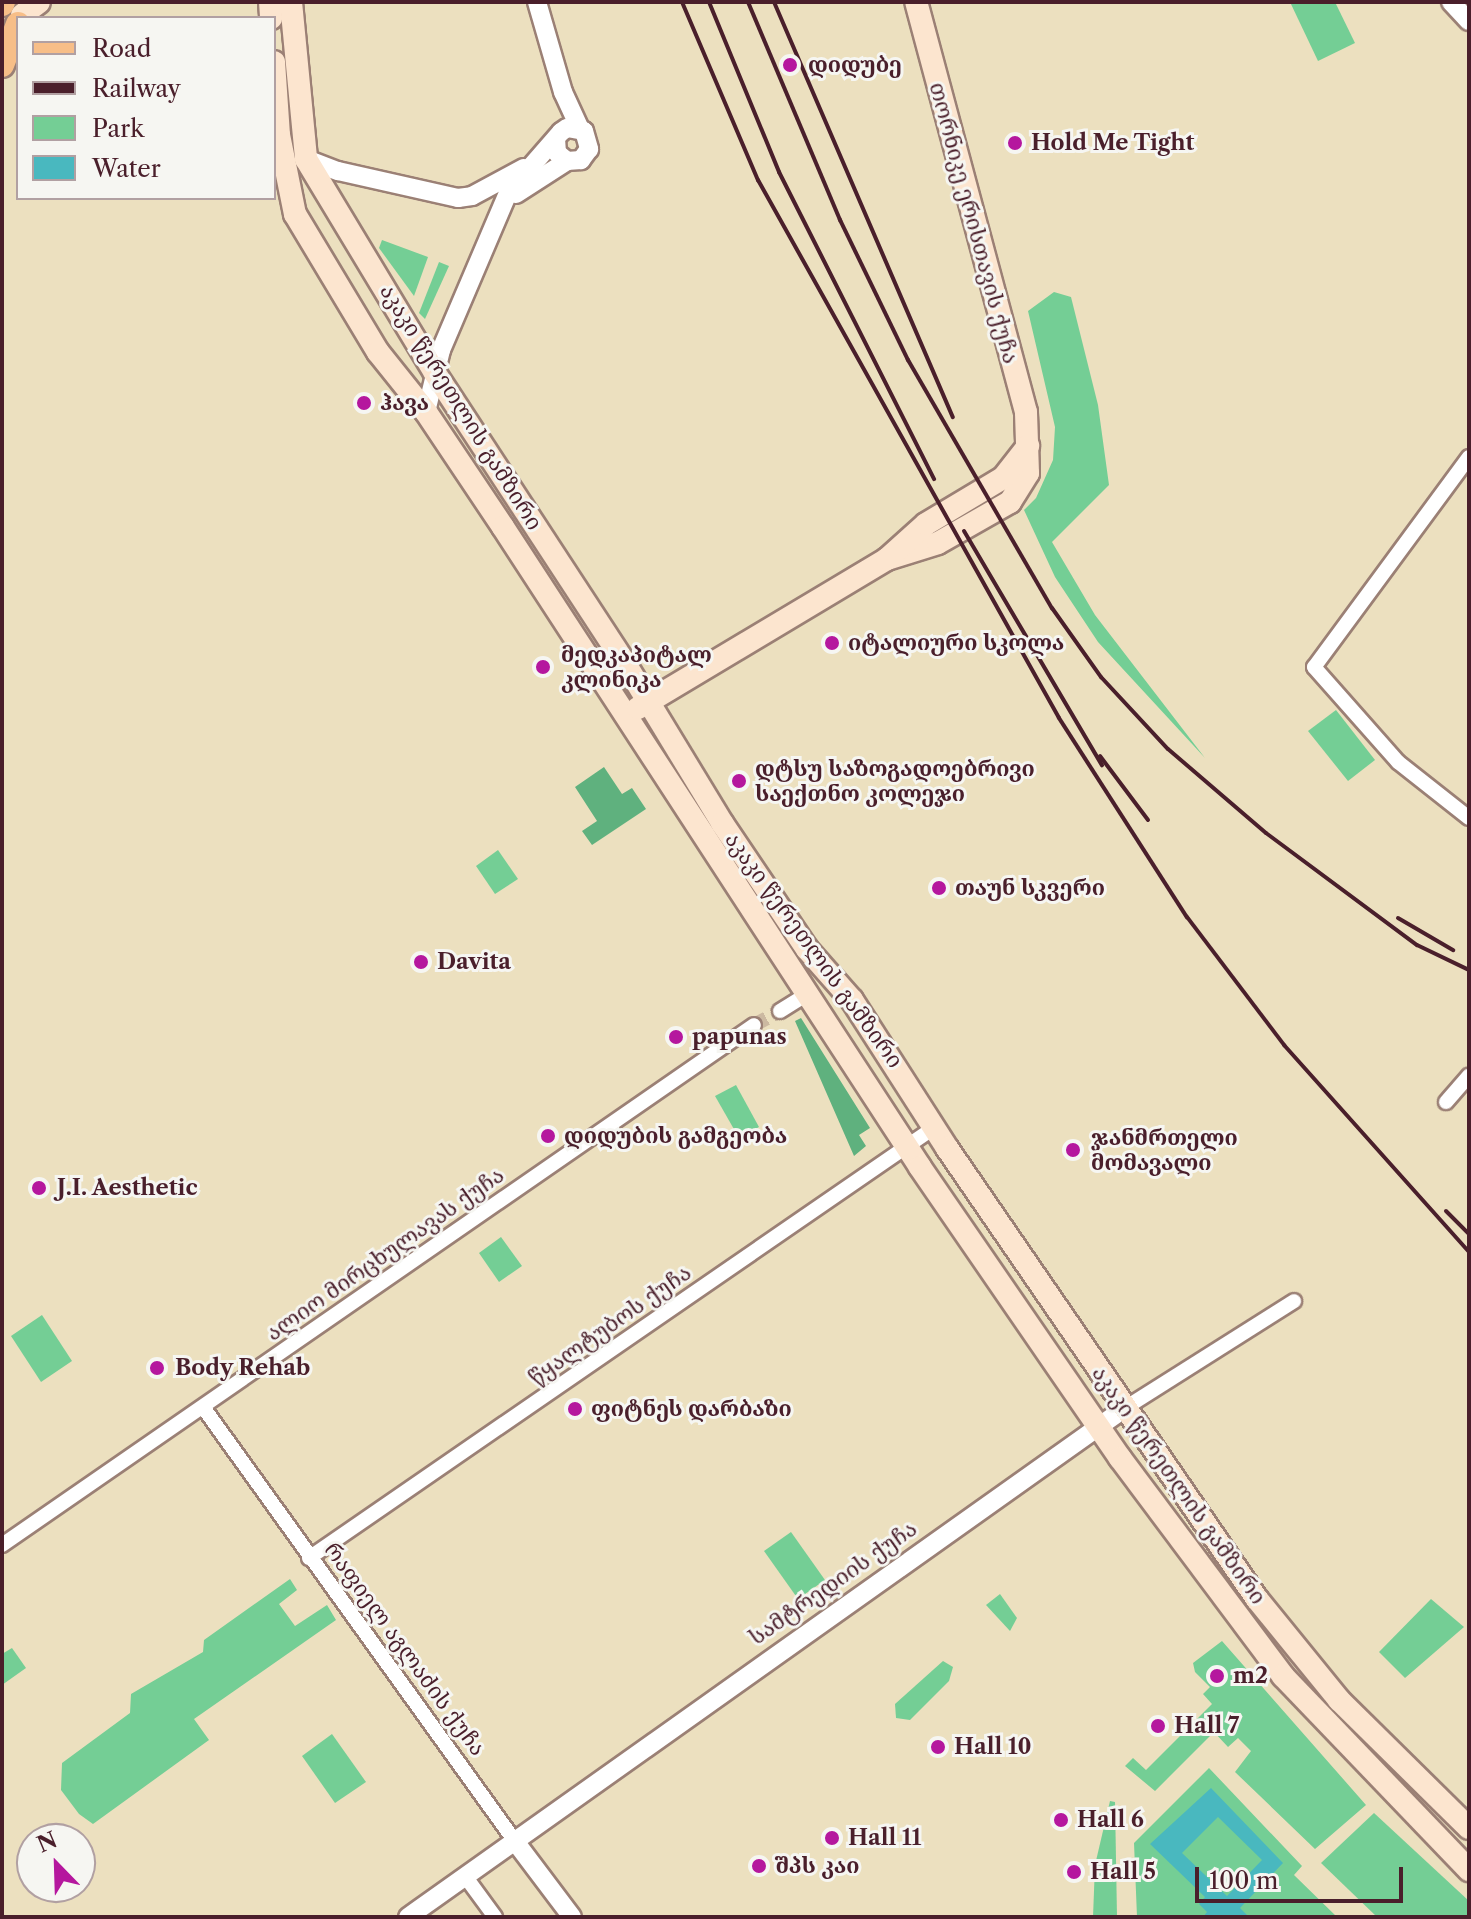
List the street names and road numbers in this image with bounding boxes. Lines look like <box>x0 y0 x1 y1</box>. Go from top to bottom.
street label: თორნიკე ერისთავის ქუჩა <box>924 79 1024 367</box>
street label: აკაკი წერეთლის გამზირი <box>374 279 548 535</box>
street label: აკაკი წერეთლის გამზირი <box>720 827 908 1073</box>
street label: ალიო მირცხულავას ქუჩა <box>261 1162 509 1346</box>
street label: წყალტუბოს ქუჩა <box>524 1259 696 1391</box>
street label: აკაკი წერეთლის გამზირი <box>1086 1361 1272 1609</box>
street label: სამტრედიის ქუჩა <box>744 1515 922 1651</box>
street label: რაფიელ აგლაძის ქუჩა <box>319 1537 491 1761</box>

